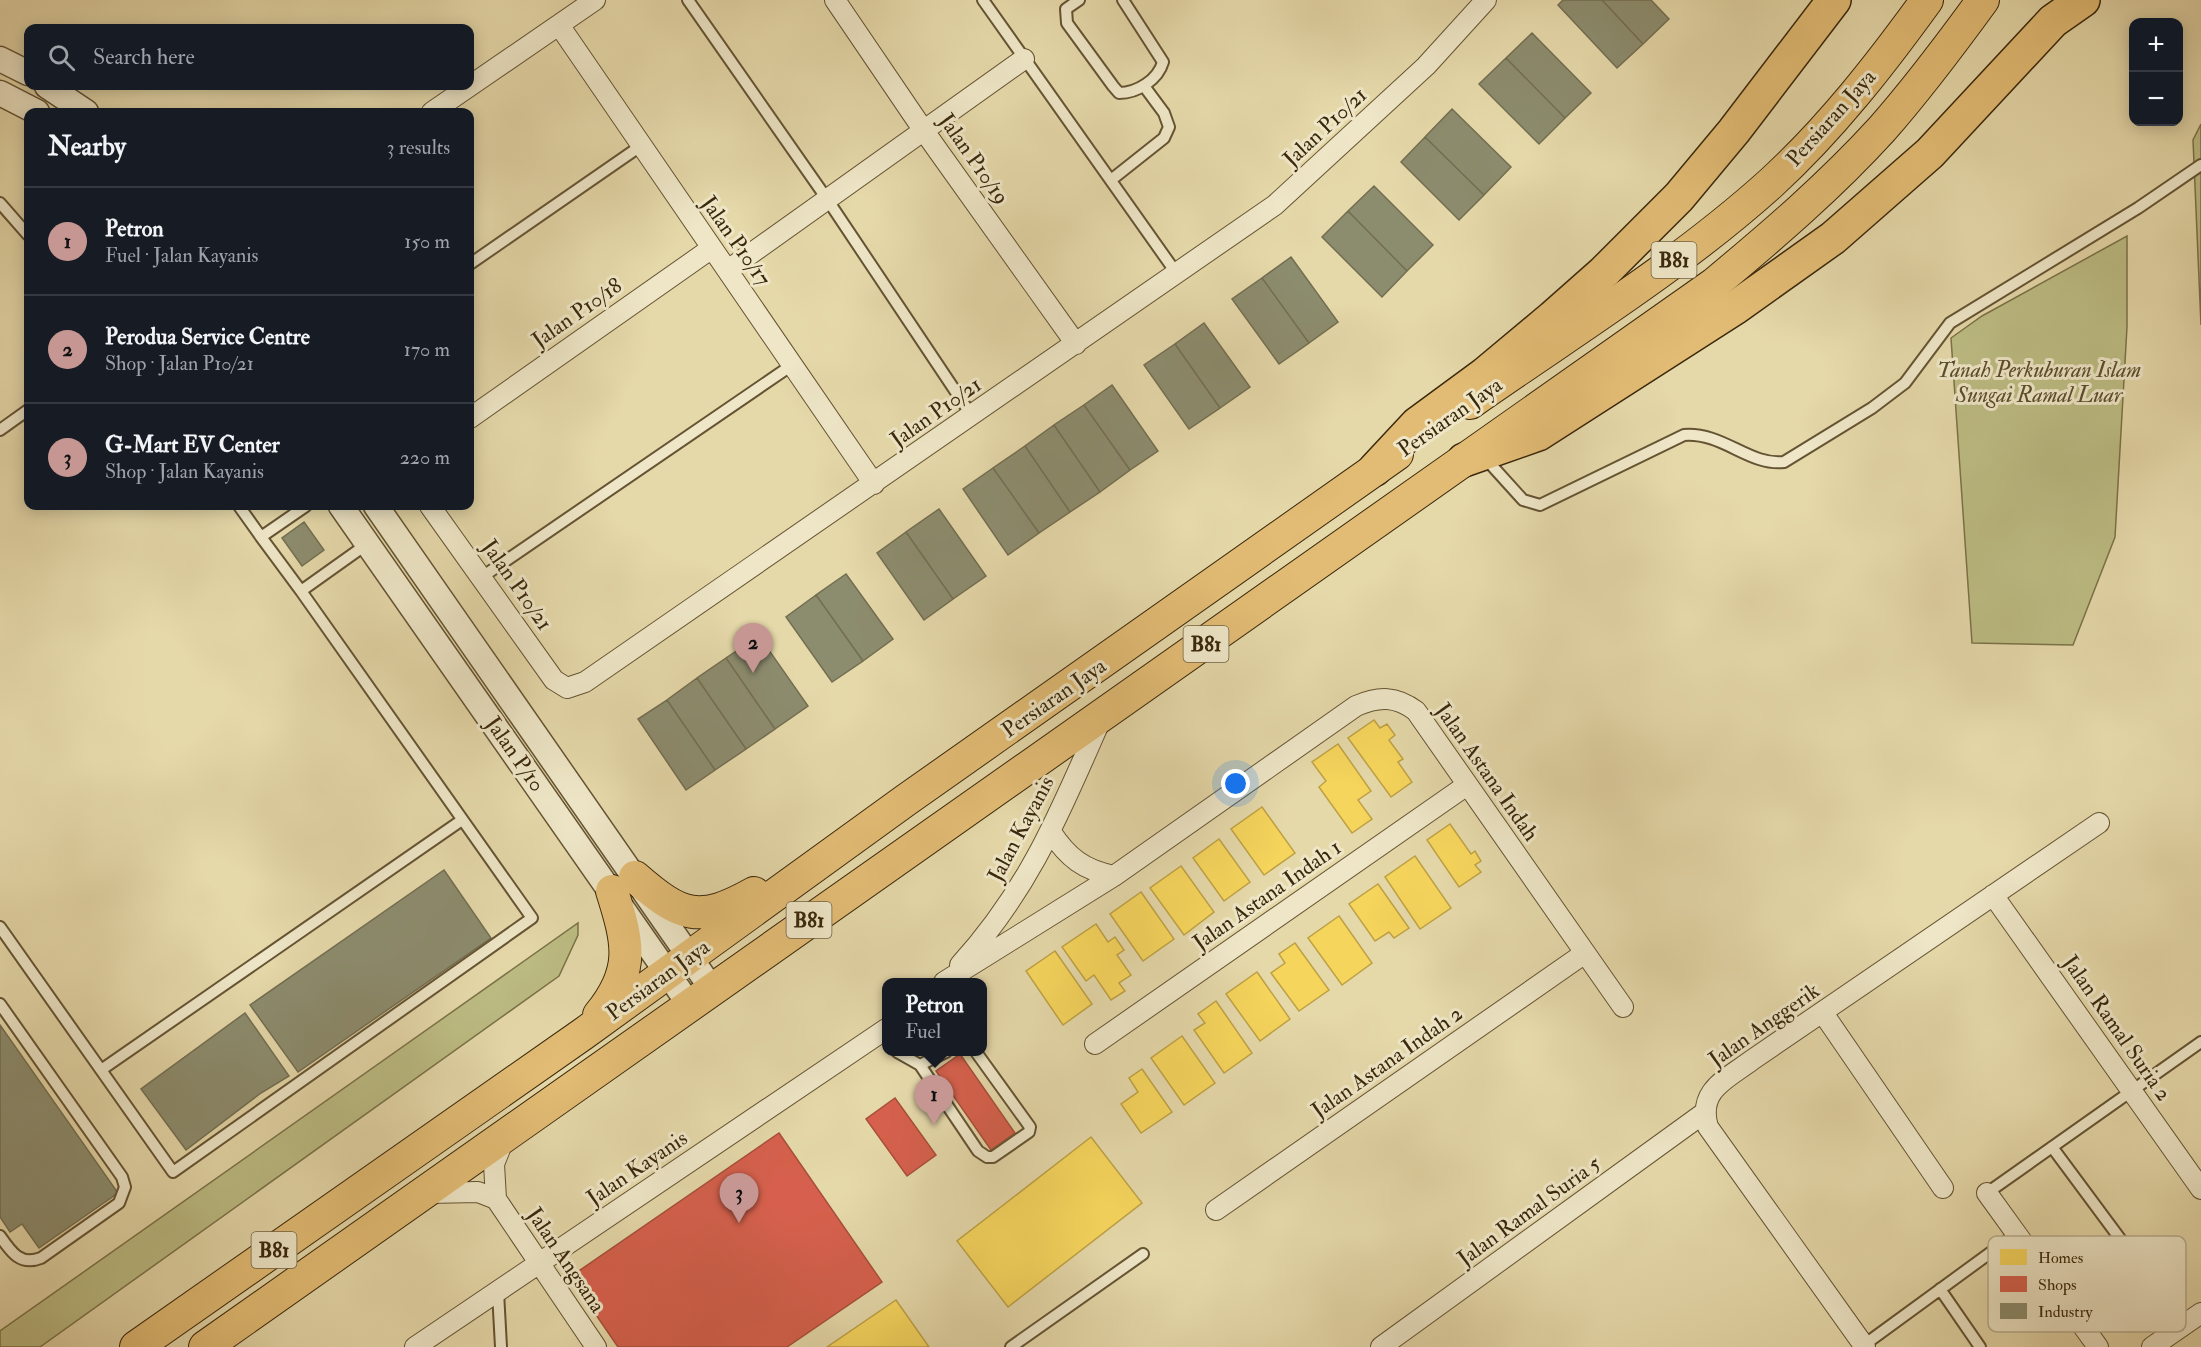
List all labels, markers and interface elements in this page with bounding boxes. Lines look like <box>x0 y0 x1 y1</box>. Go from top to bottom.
map controls <box>2129 18 2183 126</box>
button: + <box>2129 18 2183 72</box>
search box <box>24 24 474 90</box>
icon: search <box>45 41 78 74</box>
text: Search here <box>93 43 195 71</box>
street label: Persiaran Jaya <box>1780 63 1883 172</box>
button: − <box>2129 72 2183 126</box>
street label: Jalan P10/21 <box>1276 81 1373 174</box>
street label: Jalan P10/19 <box>932 107 1016 210</box>
text: Nearby <box>48 131 126 163</box>
text: 3 results <box>387 135 450 160</box>
street label: Jalan P10/17 <box>694 190 777 291</box>
text: Petron <box>105 215 164 243</box>
text: 1 <box>64 229 71 254</box>
text: 150 m <box>404 229 450 254</box>
road number: B81 <box>1652 242 1696 278</box>
text: Fuel · Jalan Kayanis <box>105 243 258 268</box>
street label: Jalan P10/18 <box>526 272 628 355</box>
text: Perodua Service Centre <box>105 323 310 351</box>
text: 2 <box>62 337 73 362</box>
text: 170 m <box>404 337 450 362</box>
text: Shop · Jalan P10/21 <box>105 351 254 376</box>
park label: Tanah Perkuburan Islam Sungai Ramal Luar <box>1937 356 2141 409</box>
street label: Jalan P10/21 <box>884 370 987 454</box>
street label: Persiaran Jaya <box>1392 370 1508 463</box>
text: G-Mart EV Center <box>105 431 280 459</box>
text: 3 <box>64 445 71 470</box>
text: 220 m <box>400 445 450 470</box>
text: Shop · Jalan Kayanis <box>105 459 264 484</box>
street label: Jalan P10/21 <box>475 533 559 636</box>
pin: 2 <box>734 624 772 673</box>
road number: B81 <box>1184 626 1228 662</box>
street label: Persiaran Jaya <box>996 651 1112 744</box>
street label: Jalan Astana Indah <box>1428 697 1545 847</box>
street label: Jalan P/10 <box>478 710 551 797</box>
your location <box>1221 769 1250 798</box>
street label: Jalan Kayanis <box>981 771 1061 888</box>
street label: Jalan Astana Indah 1 <box>1187 833 1347 957</box>
road number: B81 <box>786 902 832 938</box>
street label: Persiaran Jaya <box>601 932 716 1027</box>
street label: Jalan Ramal Suria 2 <box>2056 949 2178 1106</box>
street label: Jalan Anggerik <box>1702 976 1825 1074</box>
popup <box>882 978 987 1056</box>
text: Petron <box>905 991 964 1019</box>
street label: Jalan Astana Indah 2 <box>1305 999 1468 1125</box>
text: Fuel <box>905 1019 941 1044</box>
pin: 1 <box>914 1076 954 1125</box>
street label: Jalan Kayanis <box>580 1124 693 1213</box>
street label: Jalan Ramal Suria 5 <box>1451 1149 1606 1273</box>
pin: 3 <box>720 1174 758 1223</box>
street label: Jalan Angsana <box>520 1201 612 1319</box>
road number: B81 <box>252 1232 296 1268</box>
legend <box>1988 1236 2186 1332</box>
text: Homes <box>2038 1248 2083 1268</box>
text: Shops <box>2038 1275 2077 1296</box>
text: Industry <box>2038 1302 2093 1322</box>

